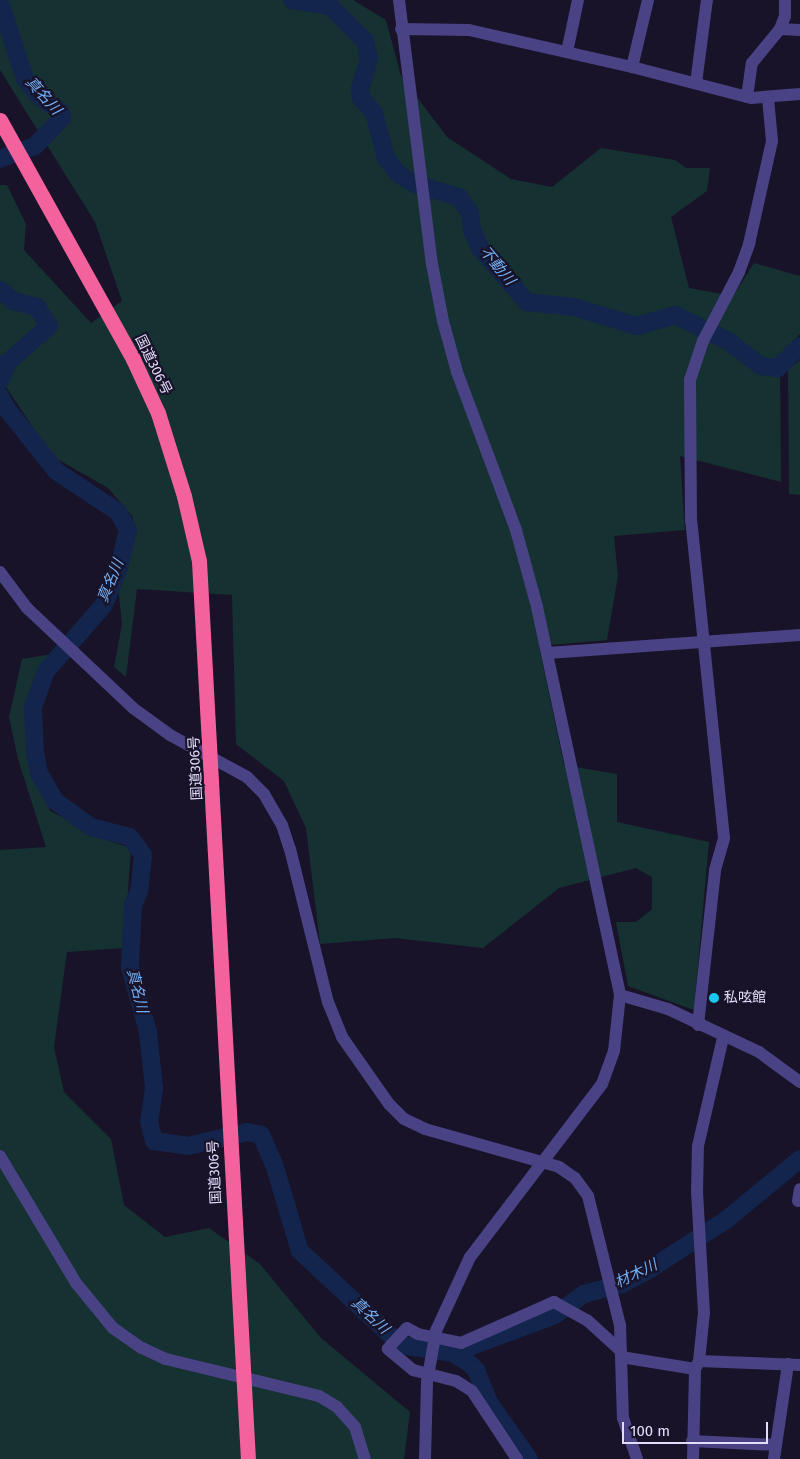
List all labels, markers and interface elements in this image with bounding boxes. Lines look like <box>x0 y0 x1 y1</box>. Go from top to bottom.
water label: 真名川 <box>21 73 65 119</box>
water label: 不動川 <box>476 243 518 289</box>
street label: 国道306号 <box>131 332 175 398</box>
water label: 真名川 <box>94 557 128 605</box>
street label: 国道306号 <box>186 735 206 801</box>
water label: 真名川 <box>123 967 151 1015</box>
place label: 私呟館 <box>724 990 766 1006</box>
marker: 私呟館 <box>708 992 720 1004</box>
street label: 国道306号 <box>205 1139 225 1205</box>
water label: 材木川 <box>612 1256 660 1292</box>
water label: 真名川 <box>347 1294 393 1338</box>
scale bar <box>625 1412 771 1444</box>
text: 100 m <box>630 1422 670 1440</box>

